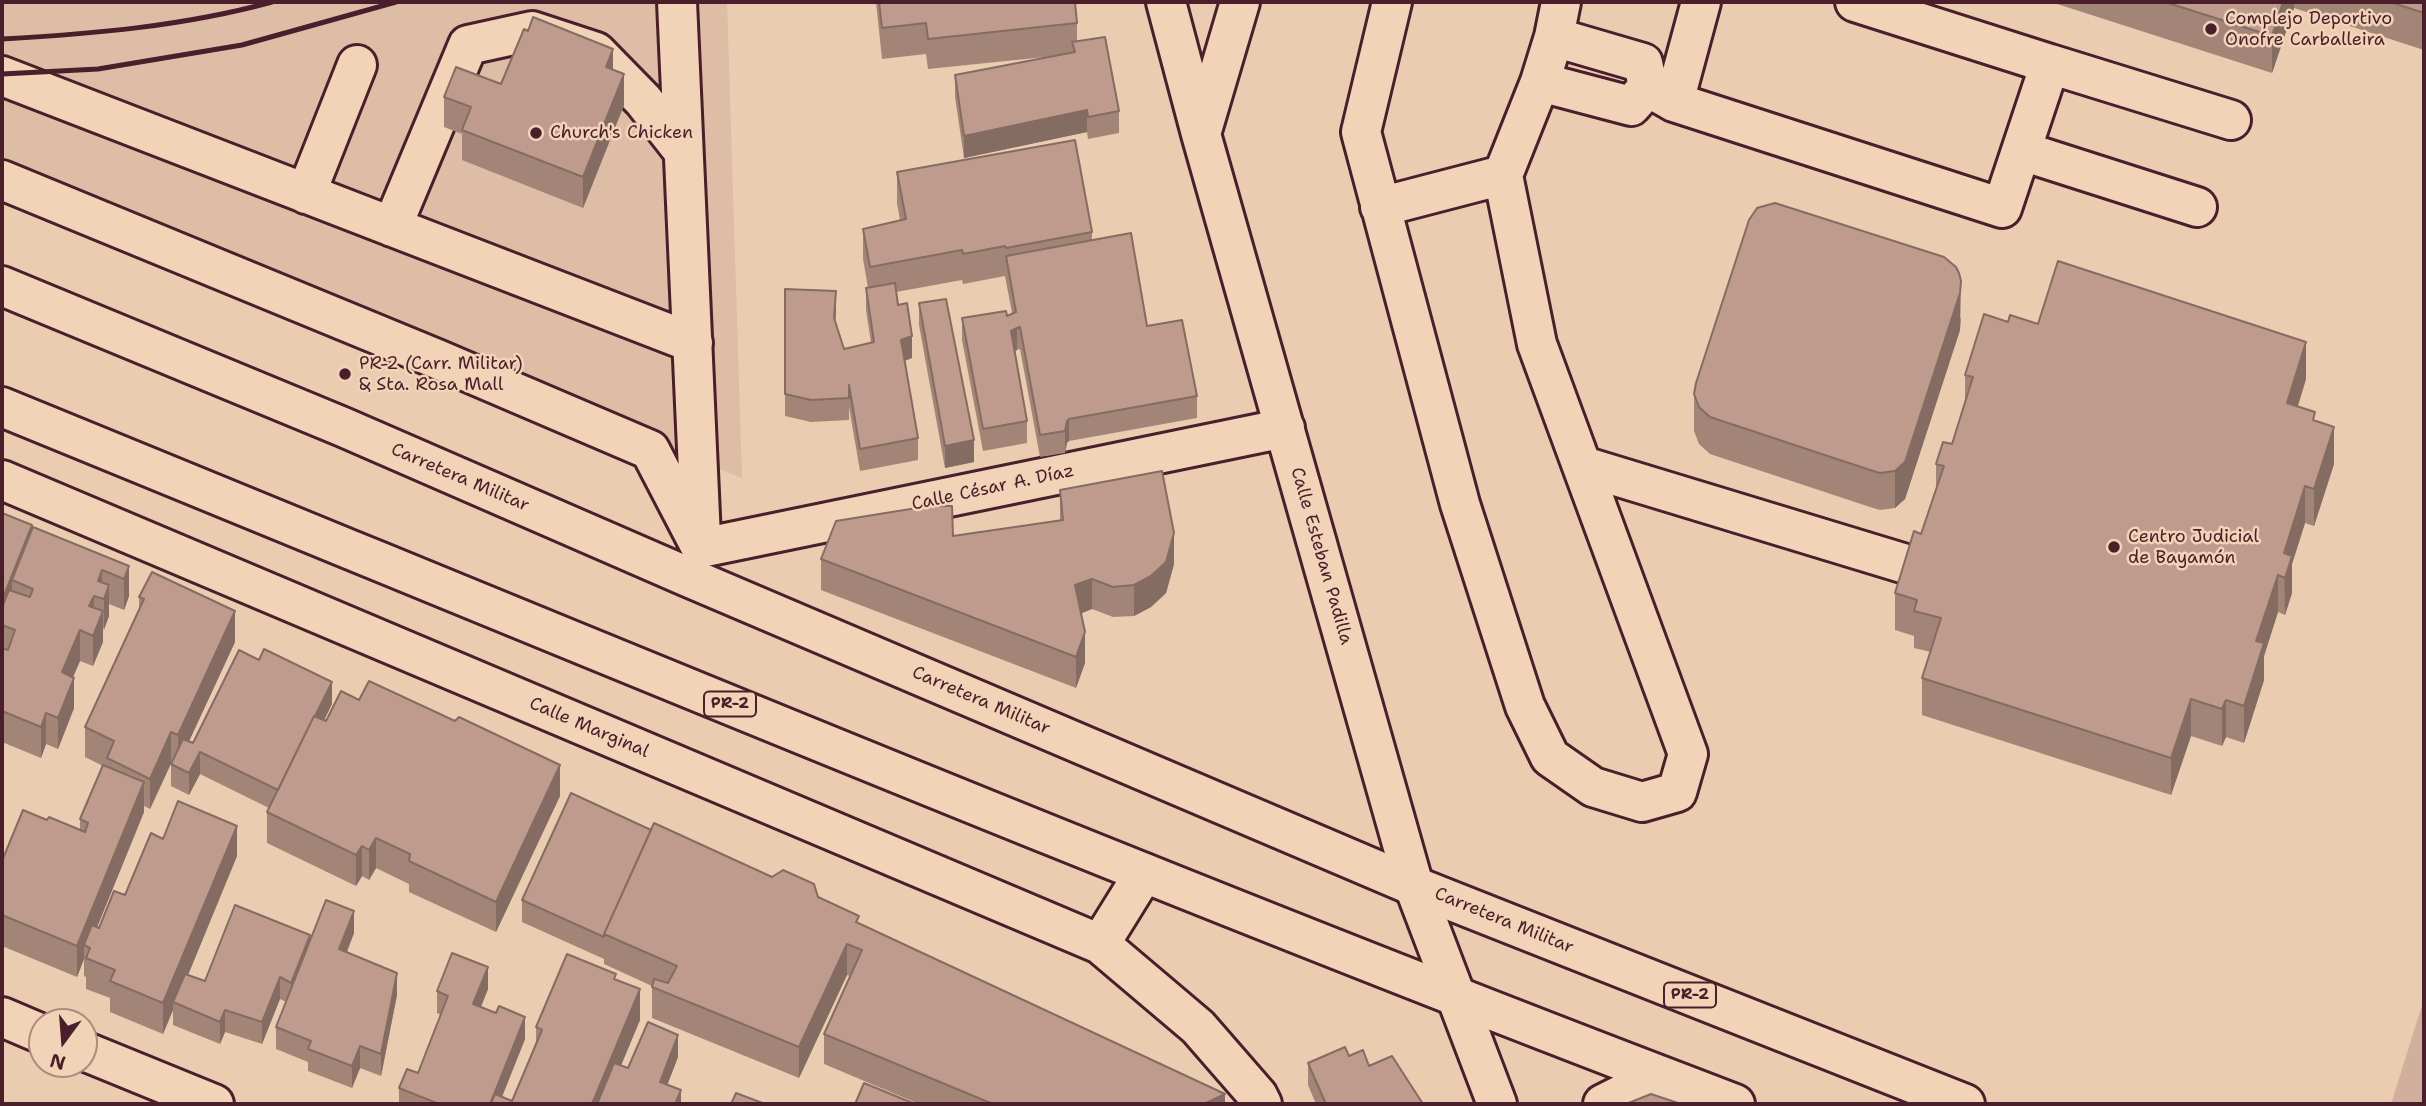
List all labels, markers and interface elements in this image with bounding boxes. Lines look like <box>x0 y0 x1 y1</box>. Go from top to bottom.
place label: Complejo Deportivo Onofre Carballeira <box>2225 8 2392 50</box>
marker: Complejo Deportivo Onofre Carballeira <box>2203 21 2219 37</box>
place label: Church's Chicken <box>550 122 693 144</box>
marker: Church's Chicken <box>528 125 544 141</box>
place label: PR-2 (Carr. Militar) & Sta. Rosa Mall <box>359 353 522 396</box>
marker: PR-2 (Carr. Militar) & Sta. Rosa Mall <box>337 366 353 382</box>
street label: Carretera Militar <box>388 439 532 517</box>
street label: Calle César A. Díaz <box>910 460 1076 516</box>
street label: Calle Esteban Padilla <box>1285 465 1357 647</box>
place label: Centro Judicial de Bayamón <box>2128 526 2259 568</box>
marker: Centro Judicial de Bayamón <box>2106 539 2122 555</box>
street label: Carretera Militar <box>909 662 1053 740</box>
road number: PR-2 <box>704 692 756 716</box>
street label: Calle Marginal <box>526 693 652 763</box>
street label: Carretera Militar <box>1431 883 1577 959</box>
road number: PR-2 <box>1664 982 1716 1007</box>
north arrow <box>28 1008 98 1078</box>
text: N <box>47 1048 68 1076</box>

